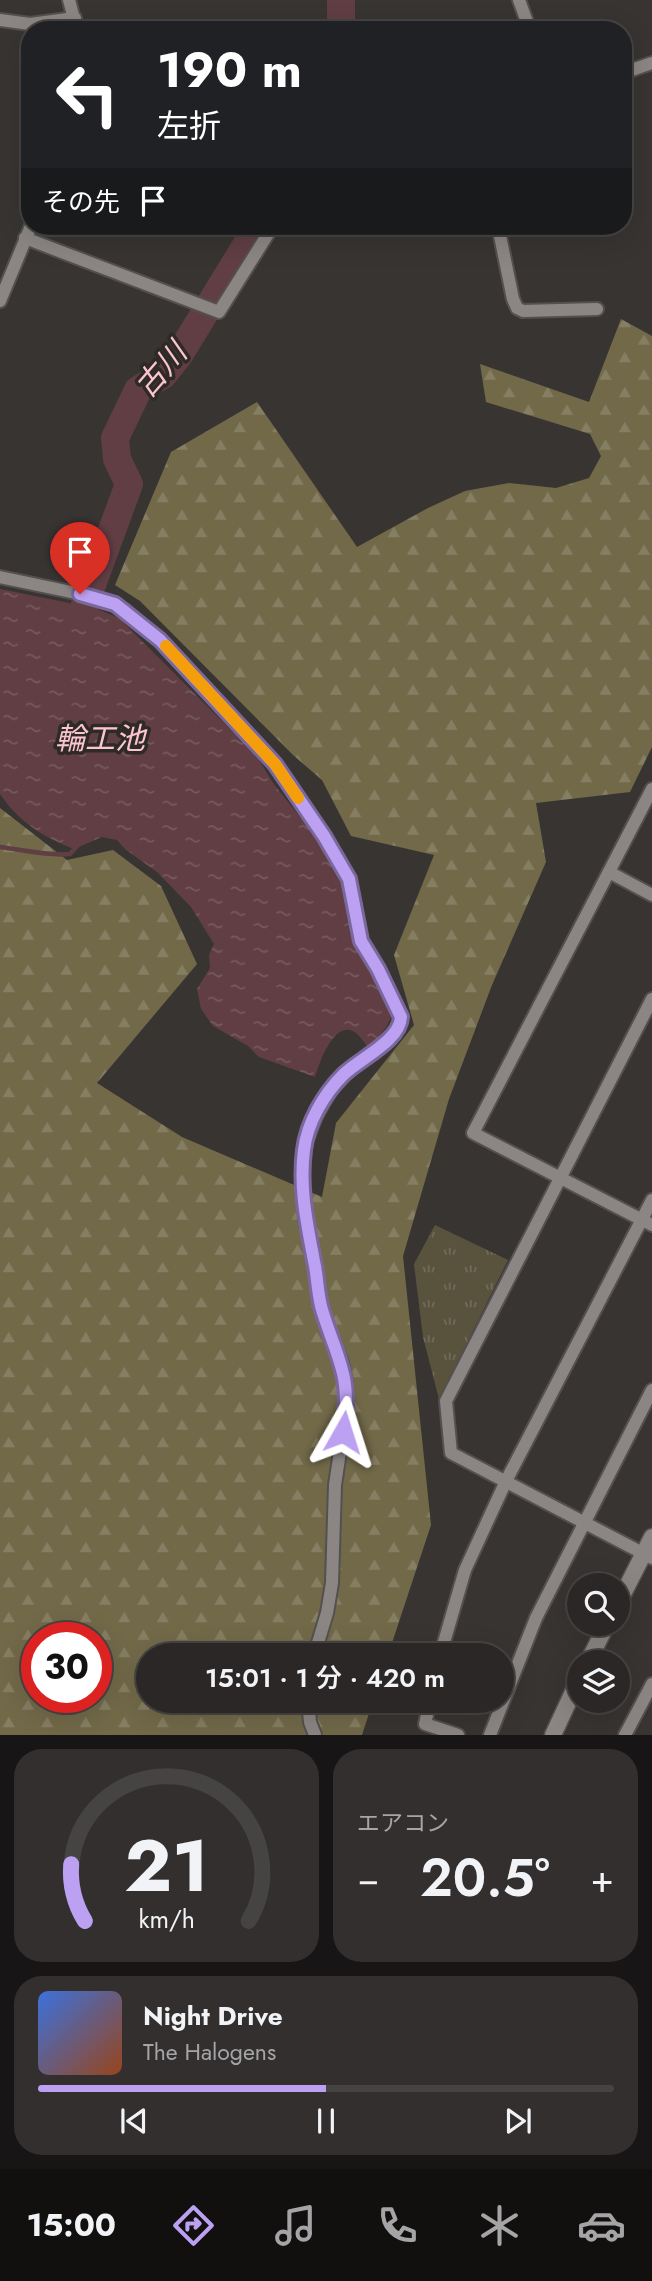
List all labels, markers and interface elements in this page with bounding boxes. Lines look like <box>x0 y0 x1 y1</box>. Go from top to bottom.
text: 190 m <box>157 35 302 105</box>
icon: left <box>42 49 133 140</box>
text: 左折 <box>157 103 221 149</box>
icon: arrive <box>134 182 172 220</box>
text: その先 <box>42 183 120 221</box>
water label: 古川 <box>125 331 198 406</box>
pin <box>50 522 110 594</box>
icon: arrive <box>61 533 99 571</box>
water label: 輪工池 <box>55 717 148 760</box>
position arrow <box>306 1395 380 1469</box>
map controls <box>567 1573 630 1713</box>
button: search <box>567 1573 630 1636</box>
speed limit sign: 30 <box>21 1622 112 1713</box>
button: layers <box>567 1650 630 1713</box>
text: 15:01 · 1 分 · 420 m <box>205 1659 445 1697</box>
text: エアコン <box>357 1806 449 1840</box>
text: 21 <box>124 1814 209 1919</box>
text: 20.5° <box>420 1840 550 1916</box>
text: − <box>357 1851 379 1906</box>
text: + <box>591 1851 614 1906</box>
text: km/h <box>138 1901 195 1937</box>
text: Night Drive <box>143 1997 283 2035</box>
text: The Halogens <box>143 2035 276 2069</box>
icon: previous <box>115 2102 153 2140</box>
icon: pause <box>307 2102 345 2140</box>
icon: next <box>499 2102 537 2140</box>
icon: directions <box>169 2201 218 2250</box>
icon: music <box>271 2201 320 2250</box>
icon: phone <box>373 2201 422 2250</box>
icon: climate <box>475 2201 524 2250</box>
icon: car <box>577 2201 626 2250</box>
text: 15:00 <box>26 2202 116 2248</box>

